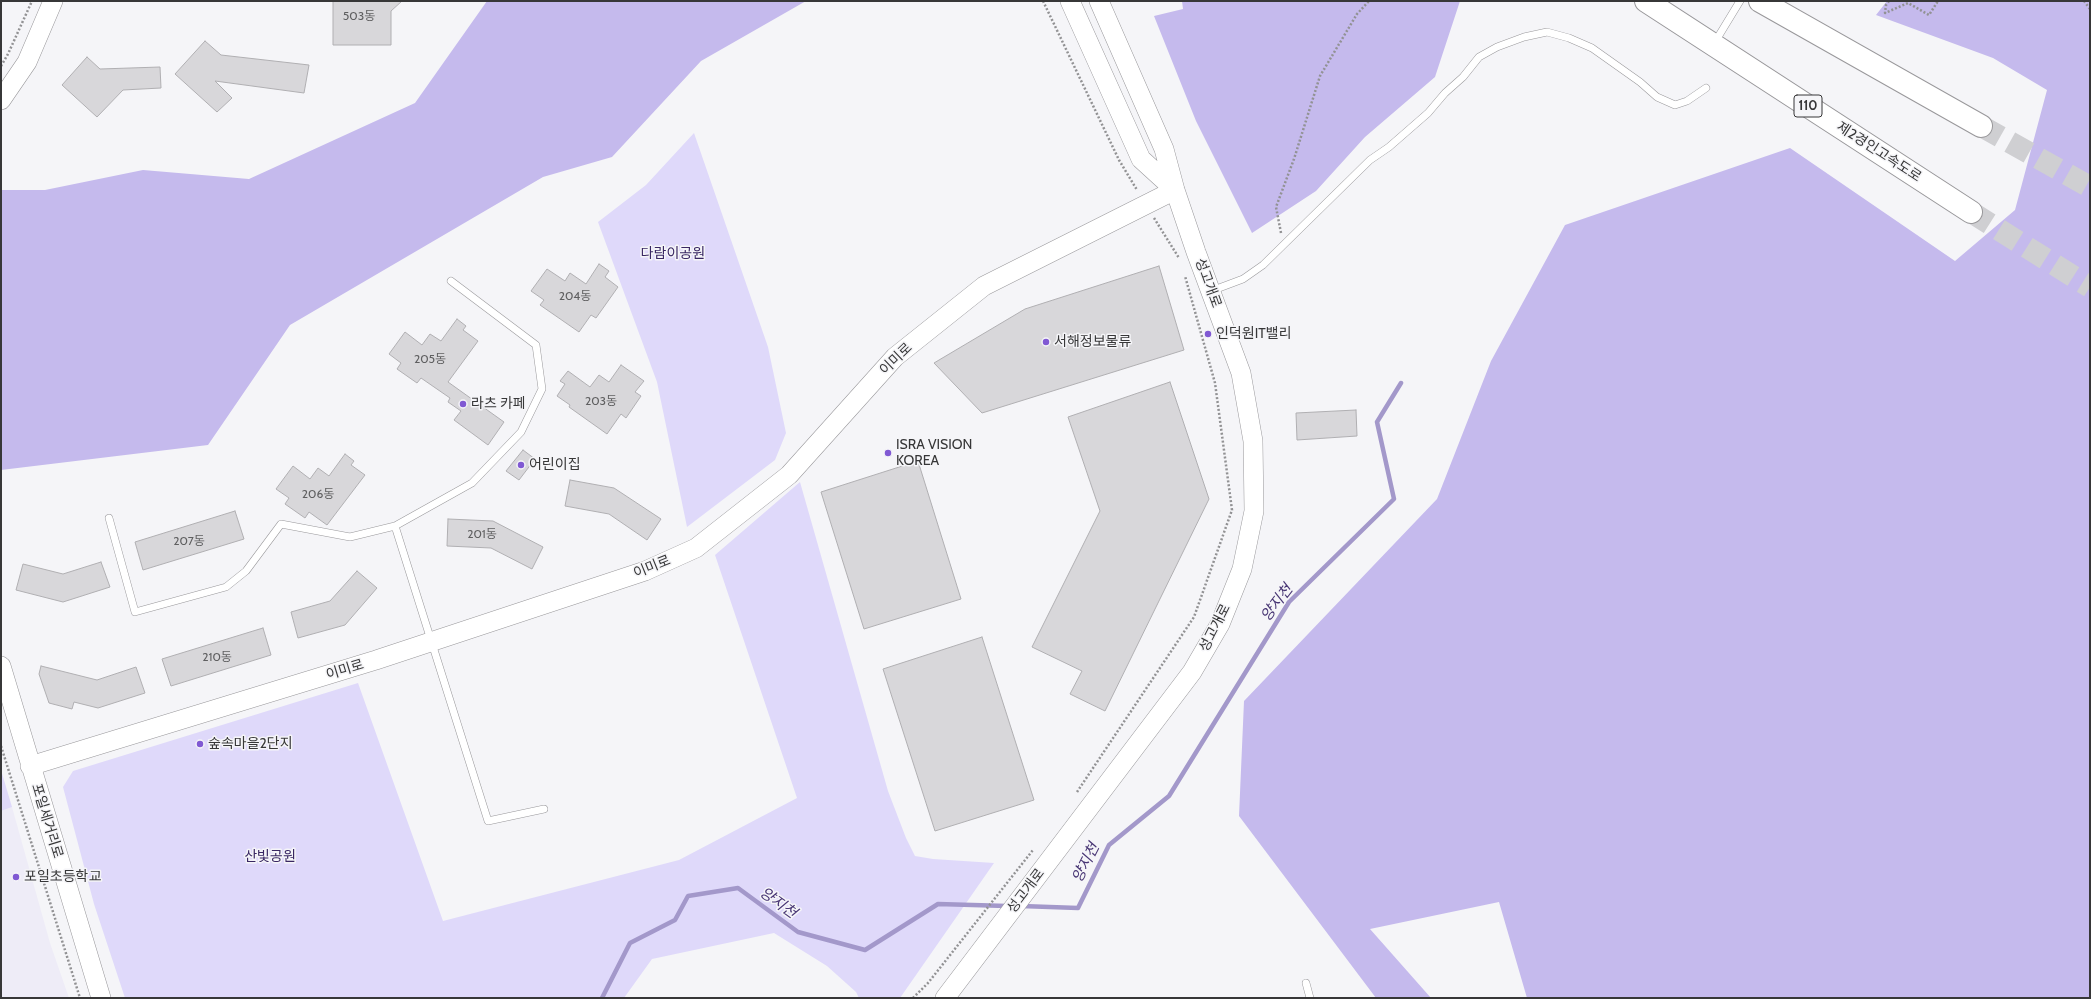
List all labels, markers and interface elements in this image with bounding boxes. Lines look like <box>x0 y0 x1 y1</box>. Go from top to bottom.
house number: 503동 <box>343 9 375 23</box>
road number: 110 <box>1794 95 1822 117</box>
street label: 제2경인고속도로 <box>1834 118 1924 186</box>
park label: 다람이공원 <box>641 246 705 262</box>
street label: 성고개로 <box>1191 256 1225 310</box>
house number: 204동 <box>559 289 591 303</box>
place label: 인덕원IT밸리 <box>1216 326 1291 342</box>
marker: 인덕원IT밸리 <box>1203 329 1213 339</box>
place label: 서해정보물류 <box>1054 334 1131 350</box>
marker: 서해정보물류 <box>1041 337 1051 347</box>
street label: 이미로 <box>876 340 916 378</box>
house number: 205동 <box>414 352 446 366</box>
house number: 203동 <box>585 394 617 408</box>
place label: 라츠 카페 <box>471 396 526 412</box>
marker: 라츠 카페 <box>458 399 468 409</box>
place label: ISRA VISION KOREA <box>896 437 972 470</box>
marker: ISRA VISION KOREA <box>883 448 893 458</box>
place label: 어린이집 <box>529 457 581 473</box>
marker: 어린이집 <box>516 460 526 470</box>
house number: 206동 <box>302 487 334 501</box>
house number: 201동 <box>467 527 497 541</box>
house number: 207동 <box>173 534 205 548</box>
street label: 이미로 <box>631 552 673 582</box>
water label: 양지천 <box>1257 581 1297 625</box>
street label: 성고개로 <box>1196 601 1234 655</box>
house number: 210동 <box>202 650 232 664</box>
street label: 이미로 <box>324 656 366 684</box>
place label: 숲속마을2단지 <box>208 736 293 752</box>
marker: 숲속마을2단지 <box>195 739 205 749</box>
street label: 포일세거리로 <box>28 782 66 860</box>
water label: 양지천 <box>1069 840 1103 886</box>
park label: 산빛공원 <box>244 849 296 865</box>
street label: 성고개로 <box>1004 865 1048 917</box>
place label: 포일초등학교 <box>24 869 101 885</box>
marker: 포일초등학교 <box>11 872 21 882</box>
water label: 양지천 <box>756 884 800 922</box>

